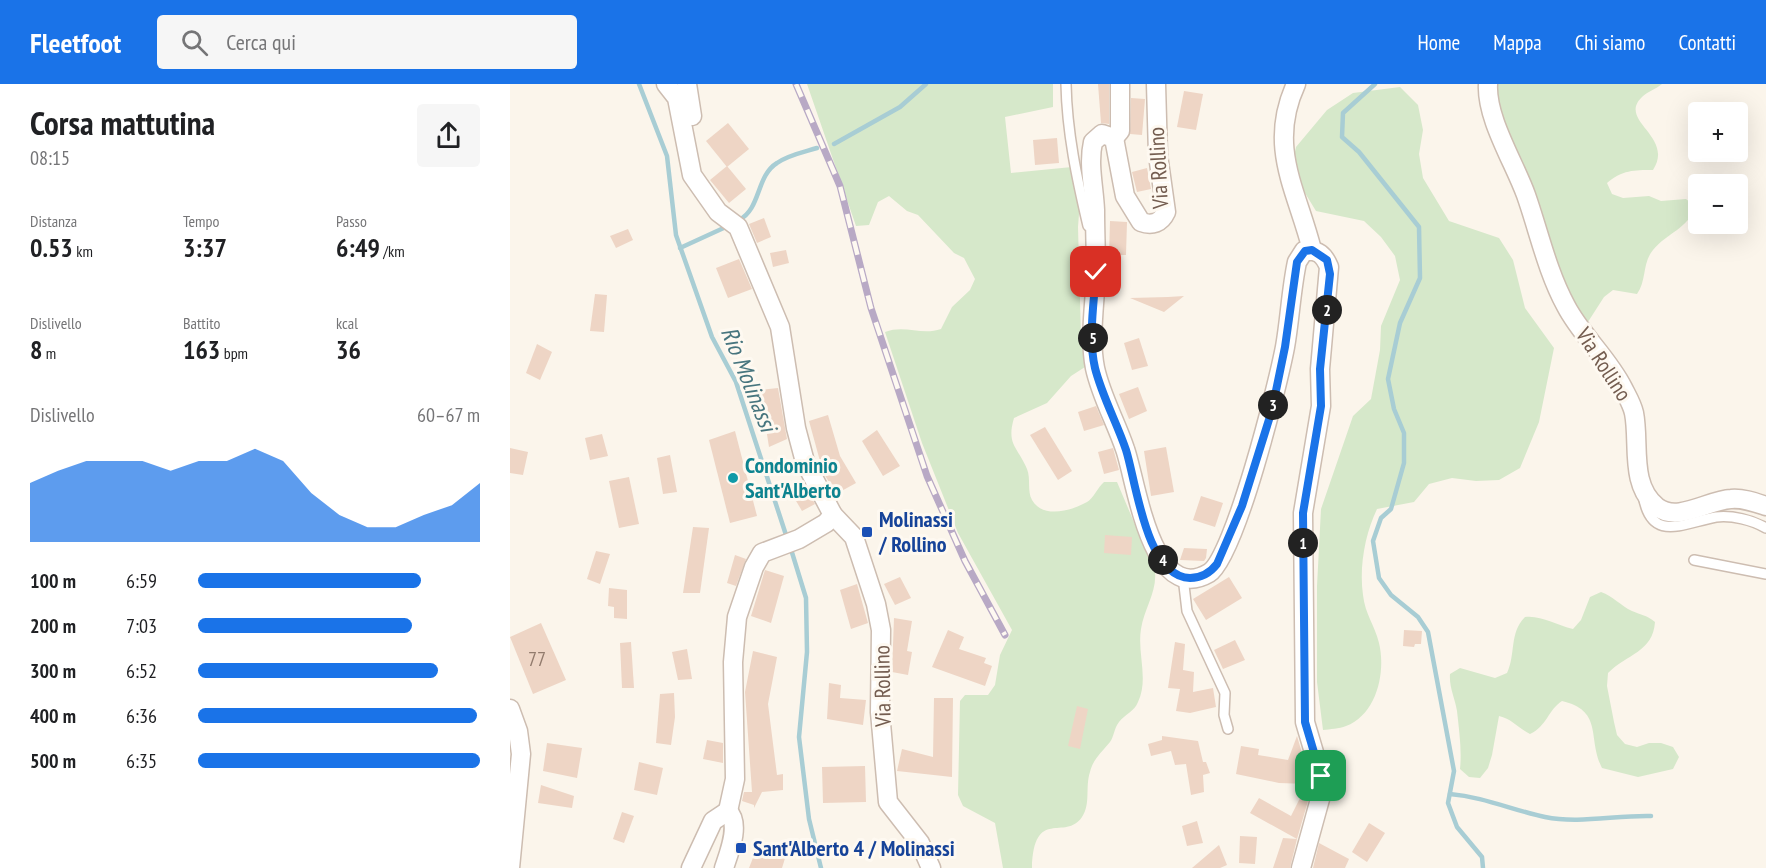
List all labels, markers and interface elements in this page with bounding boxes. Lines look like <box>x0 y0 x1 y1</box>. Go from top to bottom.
search box <box>157 15 577 69</box>
text: Fleetfoot <box>30 24 121 61</box>
icon: search <box>178 26 211 59</box>
text: Cerca qui <box>226 28 296 56</box>
text: Home <box>1418 29 1460 56</box>
text: Mappa <box>1493 29 1542 56</box>
text: Chi siamo <box>1575 29 1645 56</box>
text: Contatti <box>1678 29 1736 56</box>
text: Corsa mattutina <box>30 101 215 144</box>
map controls <box>1688 102 1748 234</box>
button: + <box>1688 102 1748 162</box>
button: share <box>417 104 480 167</box>
street label: Via Rollino <box>1142 126 1174 211</box>
text: 08:15 <box>30 145 70 171</box>
button: − <box>1688 174 1748 234</box>
text: Distanza <box>30 211 77 231</box>
text: Tempo <box>183 211 219 231</box>
text: Passo <box>336 211 367 231</box>
text: 0.53 <box>30 231 73 264</box>
text: 3:37 <box>183 231 227 264</box>
text: 6:49 <box>336 231 380 264</box>
text: km <box>73 241 93 261</box>
text: /km <box>380 241 405 261</box>
pin <box>1070 246 1121 297</box>
icon: check <box>1079 255 1112 288</box>
pin: 2 <box>1312 295 1342 325</box>
text: 2 <box>1323 300 1331 320</box>
text: Dislivello <box>30 313 82 333</box>
text: Battito <box>183 313 220 333</box>
text: kcal <box>336 313 358 333</box>
street label: Via Rollino <box>1569 321 1638 406</box>
water label: Rio Molinassi <box>714 322 785 438</box>
pin: 5 <box>1078 323 1108 353</box>
text: 5 <box>1089 328 1097 348</box>
text: 8 <box>30 333 42 366</box>
text: 163 <box>183 333 220 366</box>
text: 36 <box>336 333 361 366</box>
text: m <box>42 343 56 363</box>
text: bpm <box>220 343 248 363</box>
pin: 3 <box>1258 390 1288 420</box>
text: 3 <box>1269 395 1277 415</box>
text: Dislivello <box>30 402 95 428</box>
text: 60–67 m <box>417 402 480 428</box>
place label: Condominio Sant'Alberto <box>745 451 841 504</box>
marker: Condominio Sant'Alberto <box>726 471 740 485</box>
place label: Molinassi / Rollino <box>878 505 953 558</box>
marker: Molinassi / Rollino <box>860 525 874 539</box>
pin: 1 <box>1288 528 1318 558</box>
text: 1 <box>1299 533 1307 553</box>
pin: 4 <box>1148 545 1178 575</box>
text: 4 <box>1159 550 1167 570</box>
text: 100 m <box>30 568 76 594</box>
text: 6:59 <box>126 568 157 594</box>
text: 200 m <box>30 613 76 639</box>
text: 7:03 <box>126 613 157 639</box>
street label: Via Rollino <box>867 645 897 728</box>
house number: 77 <box>528 646 546 672</box>
text: 300 m <box>30 658 76 684</box>
text: 6:52 <box>126 658 157 684</box>
text: 400 m <box>30 703 76 729</box>
text: 6:36 <box>126 703 157 729</box>
text: 500 m <box>30 748 76 774</box>
text: 6:35 <box>126 748 157 774</box>
pin <box>1295 750 1346 801</box>
icon: arrive <box>1304 759 1337 792</box>
place label: Sant'Alberto 4 / Molinassi <box>753 834 955 862</box>
marker: Sant'Alberto 4 / Molinassi <box>734 841 748 855</box>

